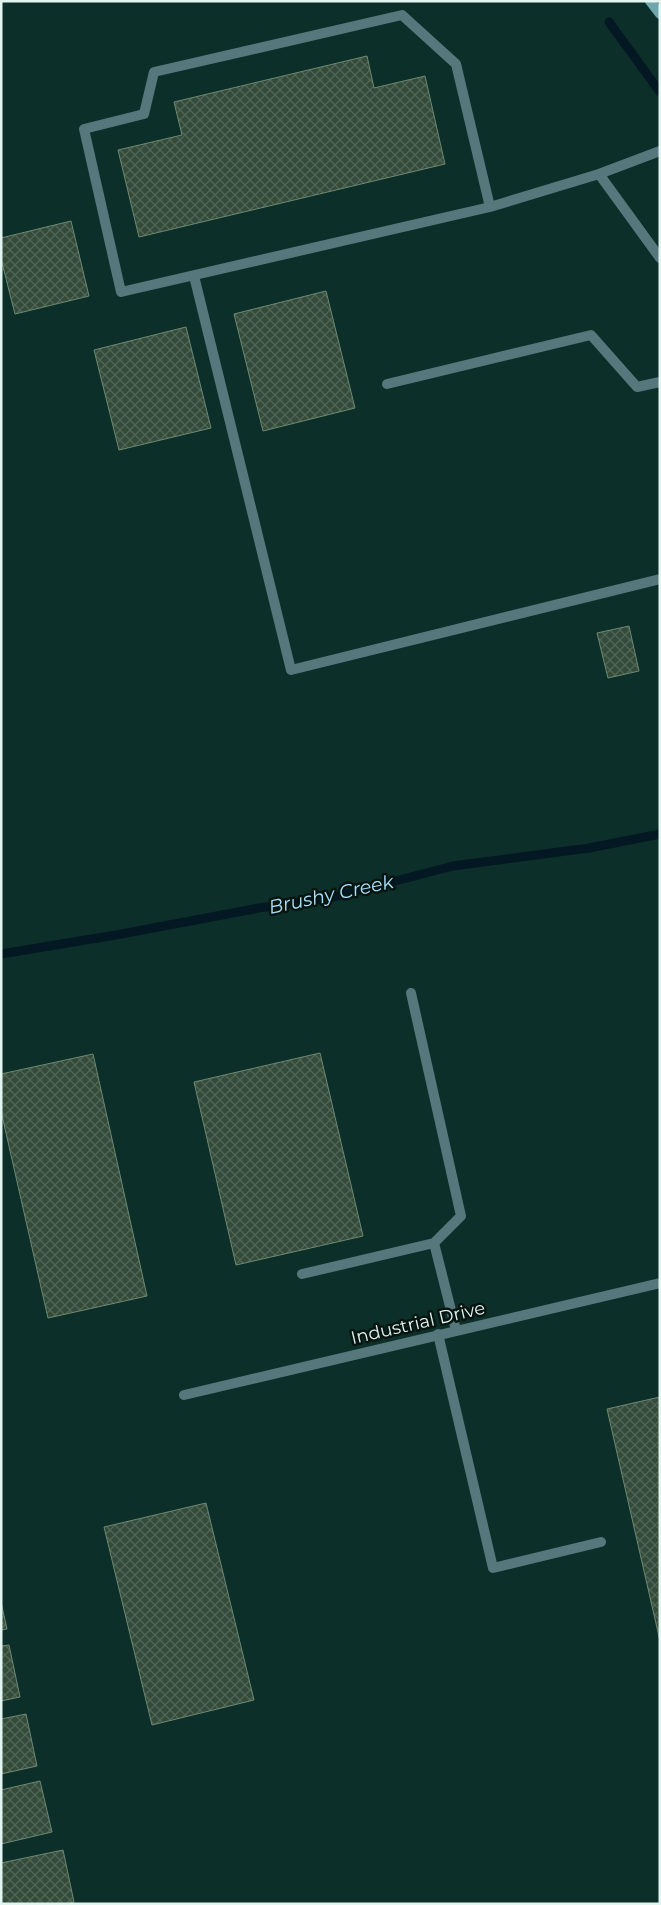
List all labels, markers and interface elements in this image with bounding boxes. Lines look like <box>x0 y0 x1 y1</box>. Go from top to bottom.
water label: Brushy Creek <box>267 870 396 919</box>
street label: Industrial Drive <box>349 1297 487 1349</box>

